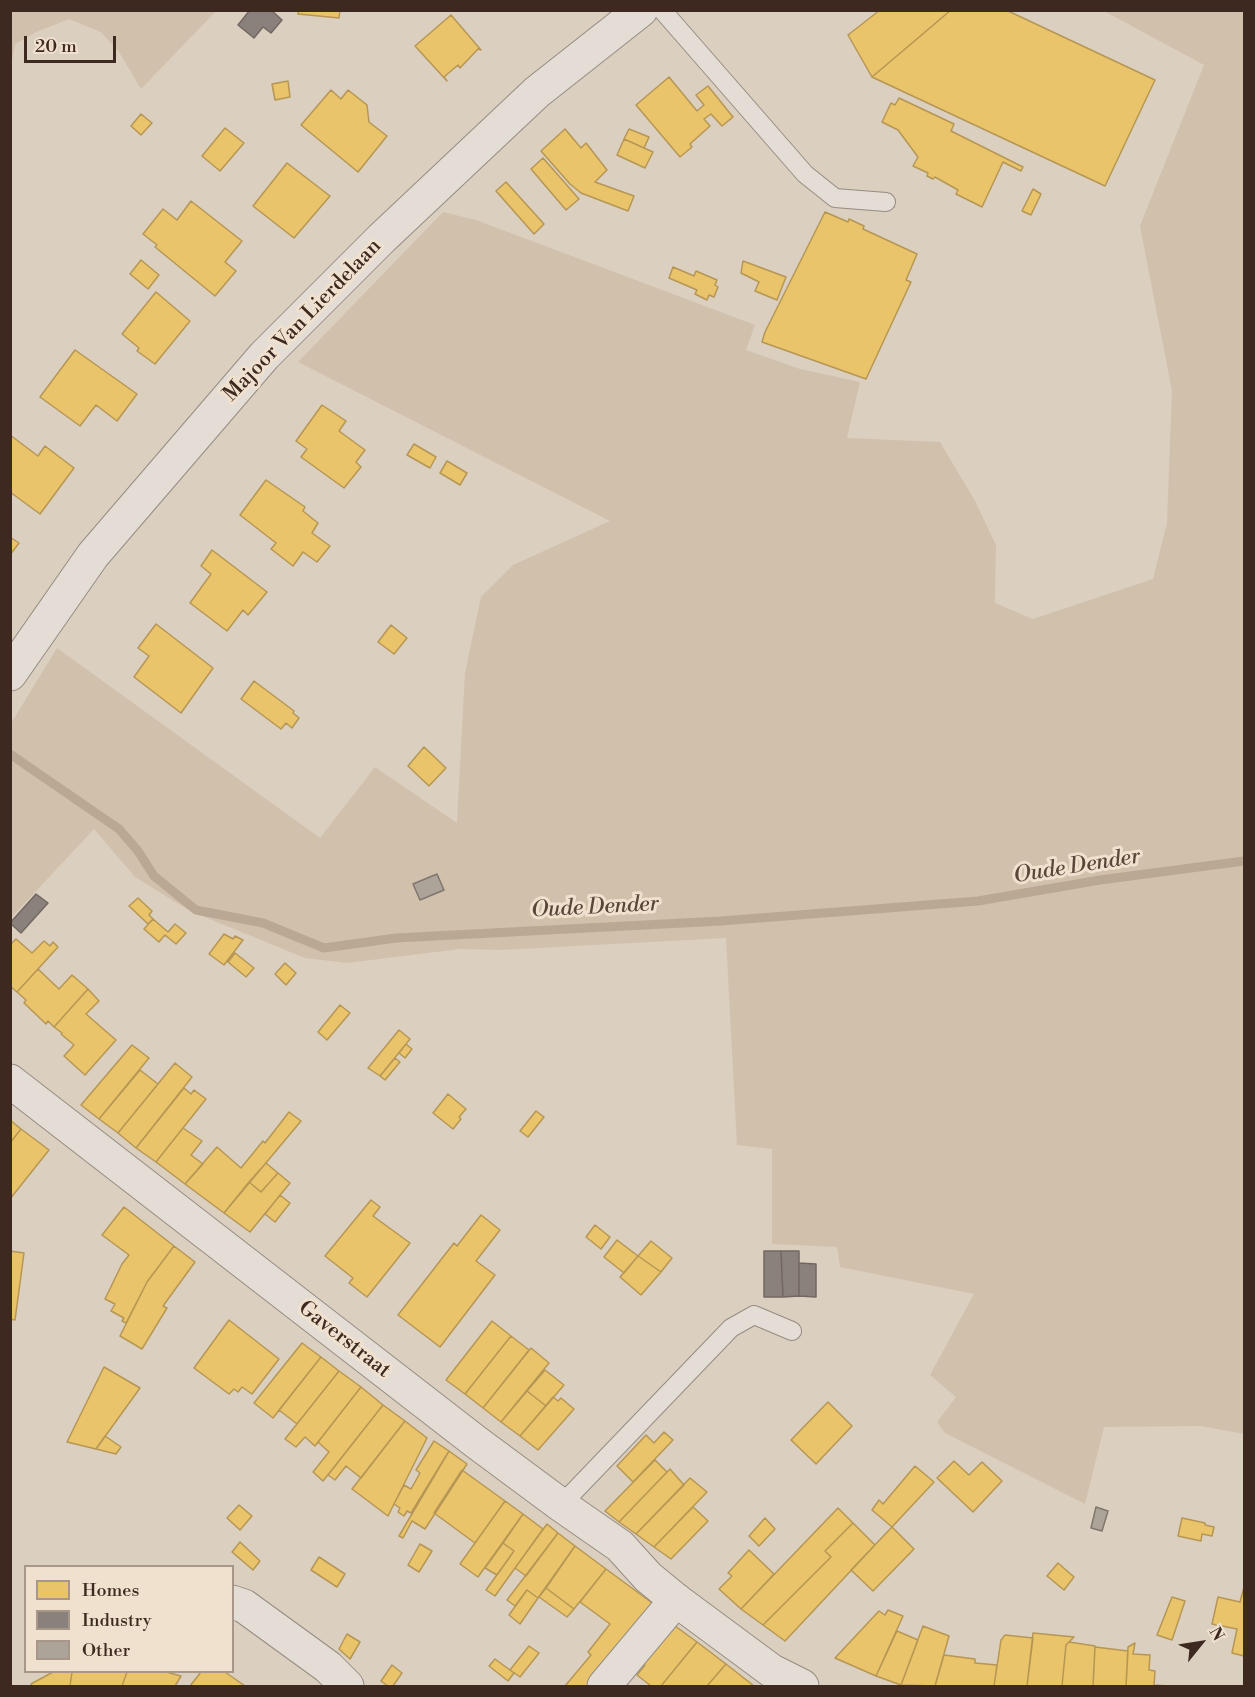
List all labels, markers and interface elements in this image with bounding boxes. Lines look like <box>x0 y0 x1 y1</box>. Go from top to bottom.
scale bar <box>27 24 118 62</box>
text: 20 m <box>35 35 77 58</box>
street label: Majoor Van Lierdelaan <box>219 234 387 408</box>
water label: Oude Dender <box>1012 844 1142 890</box>
water label: Oude Dender <box>530 891 660 925</box>
street label: Gaverstraat <box>293 1296 395 1384</box>
legend <box>24 1565 234 1673</box>
text: Homes <box>82 1579 139 1602</box>
text: Industry <box>82 1609 152 1632</box>
north arrow <box>1171 1613 1231 1673</box>
text: N <box>1205 1624 1228 1644</box>
text: Other <box>82 1639 130 1662</box>

